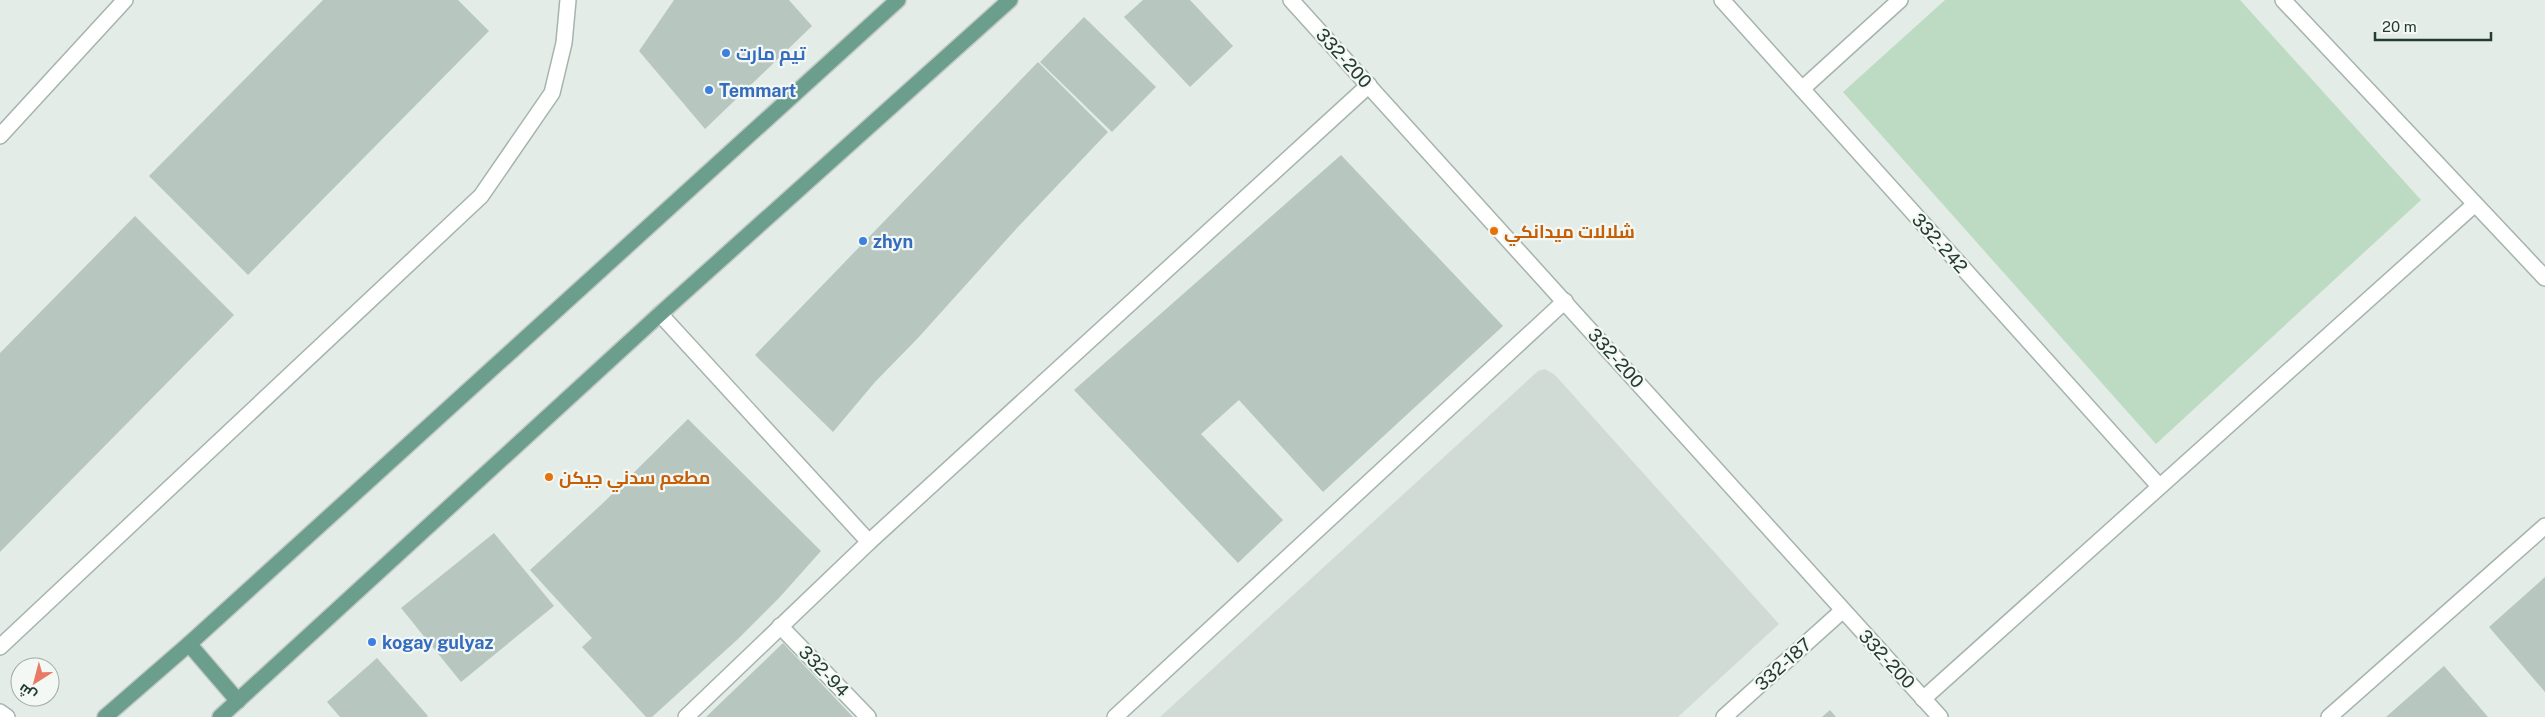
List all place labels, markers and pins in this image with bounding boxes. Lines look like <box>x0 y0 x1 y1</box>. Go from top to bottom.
place label: تيم مارت <box>736 43 806 66</box>
marker: تيم مارت <box>720 47 732 59</box>
place label: Temmart <box>719 80 796 101</box>
marker: Temmart <box>703 84 715 96</box>
place label: شلالات ميدانكي <box>1504 221 1635 247</box>
marker: شلالات ميدانكي <box>1488 225 1500 237</box>
place label: zhyn <box>873 231 913 252</box>
marker: zhyn <box>857 235 869 247</box>
place label: مطعم سدني جيكن <box>559 467 711 493</box>
marker: مطعم سدني جيكن <box>543 471 555 483</box>
place label: kogay gulyaz <box>382 632 493 653</box>
marker: kogay gulyaz <box>366 636 378 648</box>

